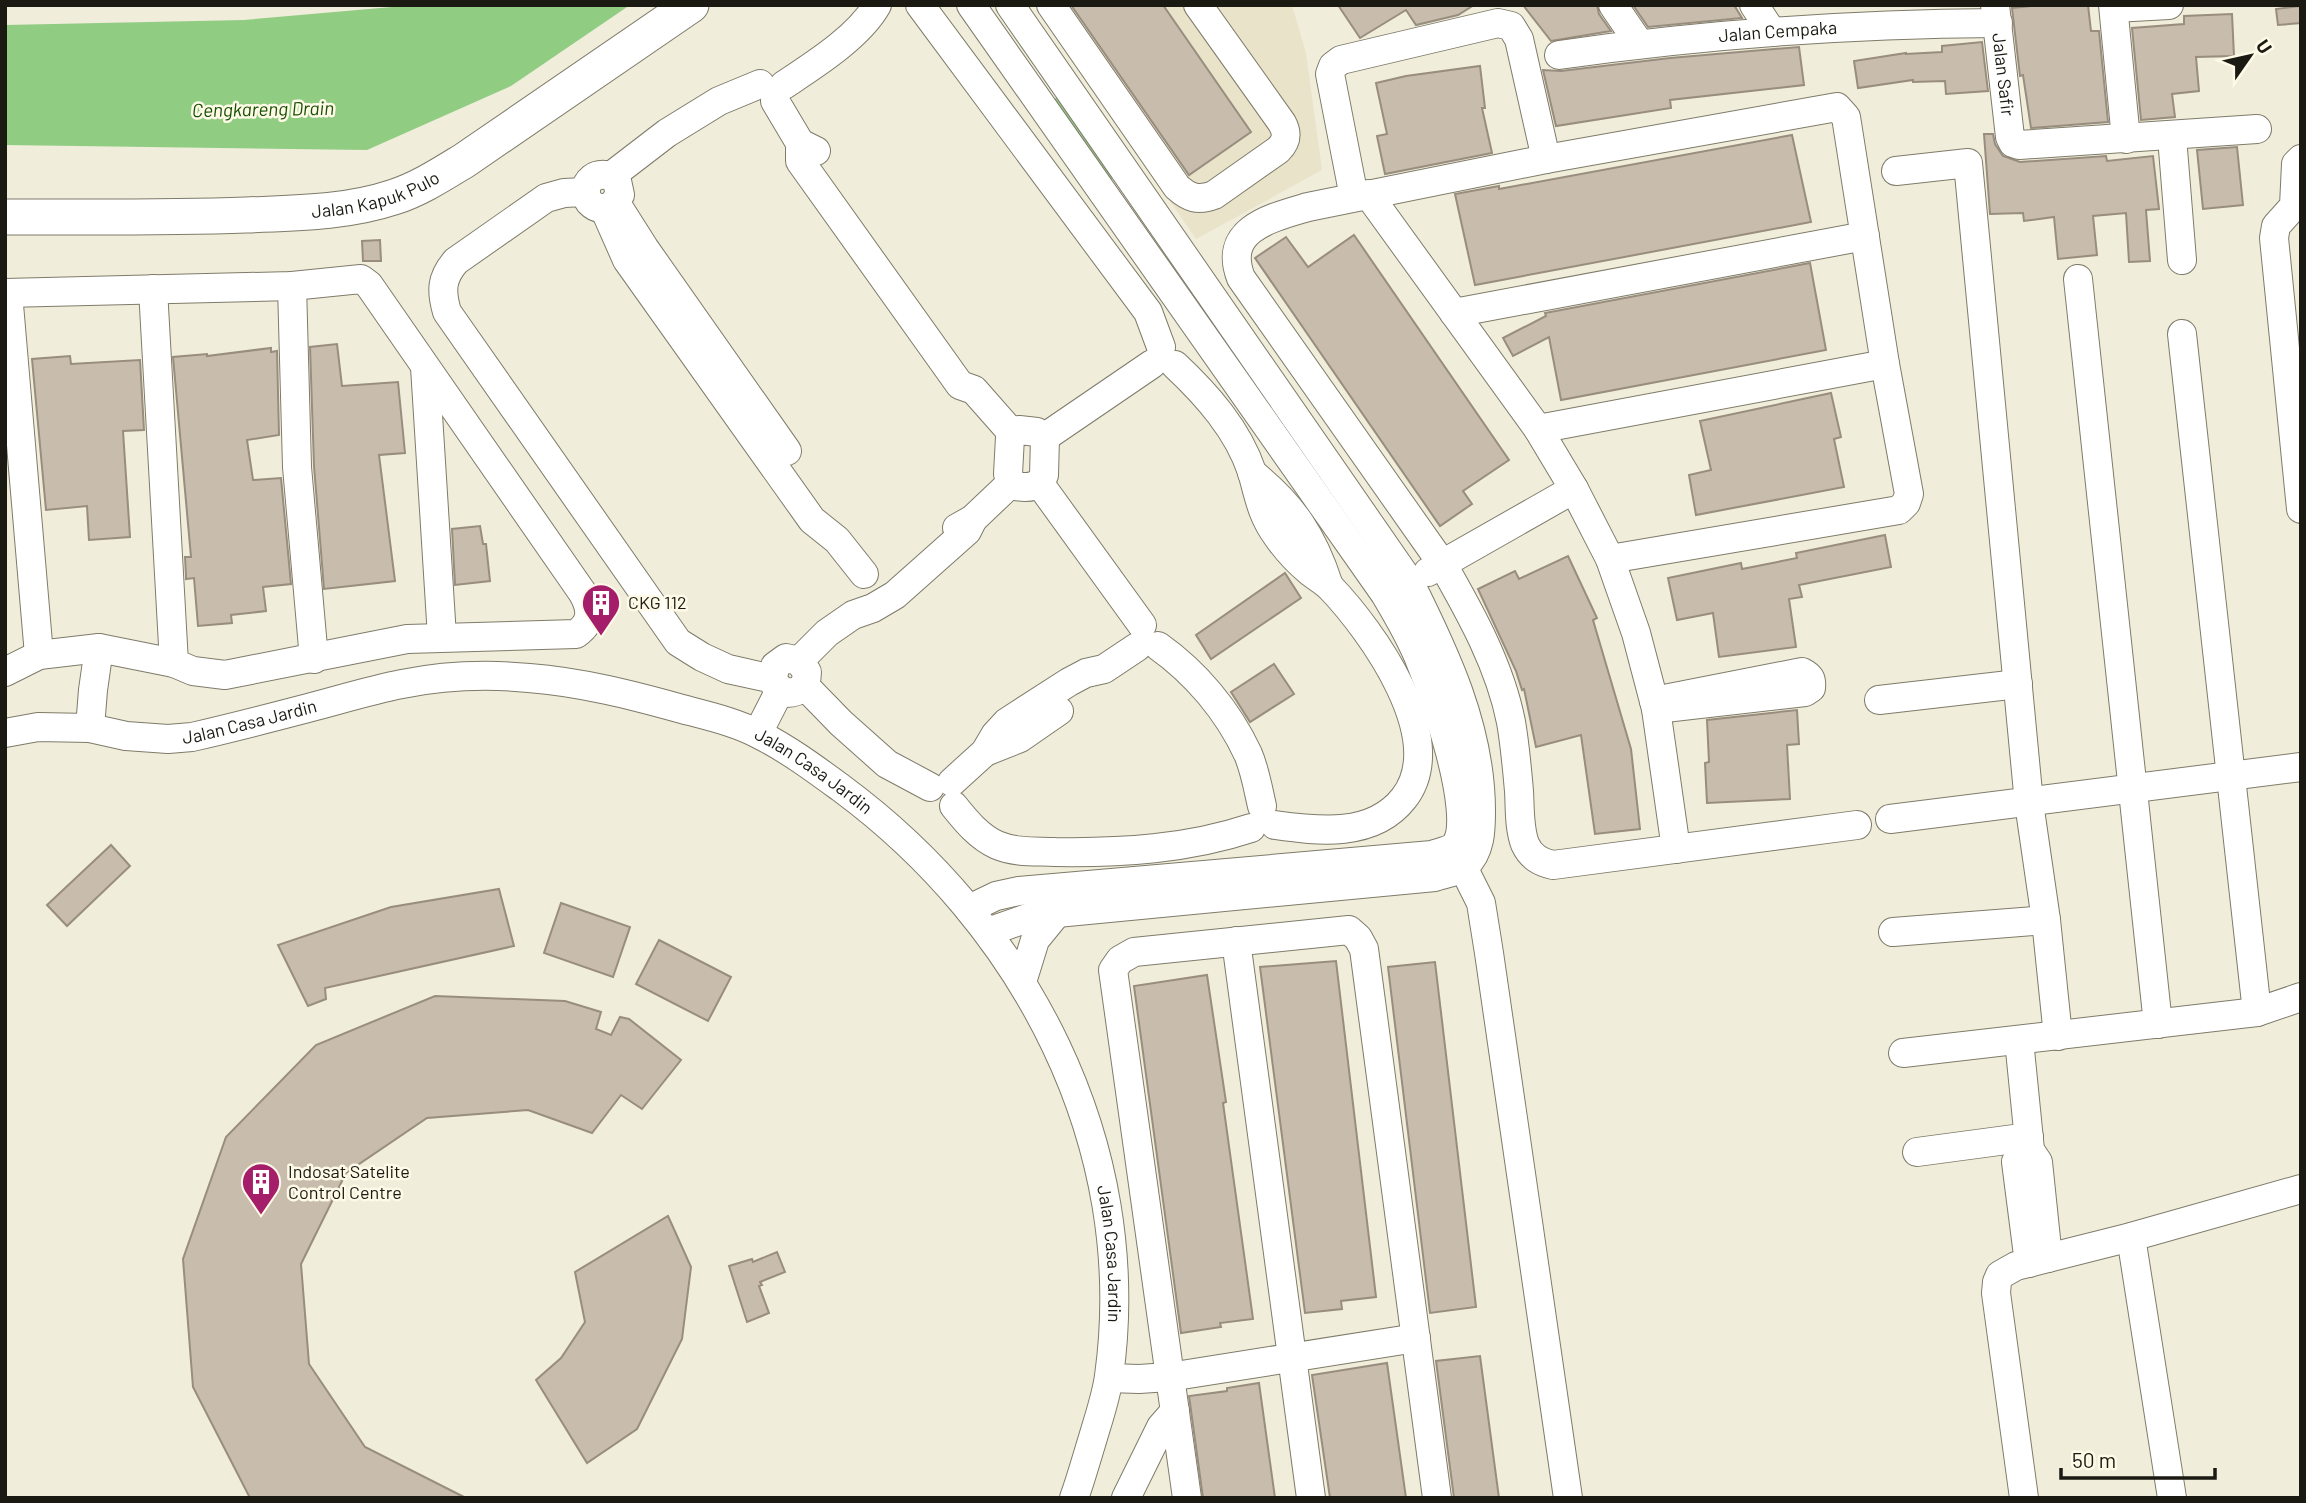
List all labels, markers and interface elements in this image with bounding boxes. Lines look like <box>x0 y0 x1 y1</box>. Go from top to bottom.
street label: Jalan Cempaka <box>1717 16 1838 46</box>
north arrow <box>2215 21 2285 91</box>
street label: Jalan Safir <box>1988 32 2020 118</box>
text: U <box>2252 35 2277 58</box>
water label: Cengkareng Drain <box>192 96 334 121</box>
street label: Jalan Kapuk Pulo <box>310 166 443 222</box>
building icon: CKG 112 <box>580 582 622 637</box>
place label: CKG 112 <box>628 591 687 613</box>
street label: Jalan Casa Jardin <box>181 694 319 748</box>
street label: Jalan Casa Jardin <box>751 722 877 818</box>
place label: Indosat Satelite Control Centre <box>288 1160 410 1203</box>
building icon: Indosat Satelite Control Centre <box>240 1161 282 1216</box>
street label: Jalan Casa Jardin <box>1093 1183 1126 1323</box>
scale bar <box>2061 1436 2215 1480</box>
text: 50 m <box>2072 1447 2116 1472</box>

